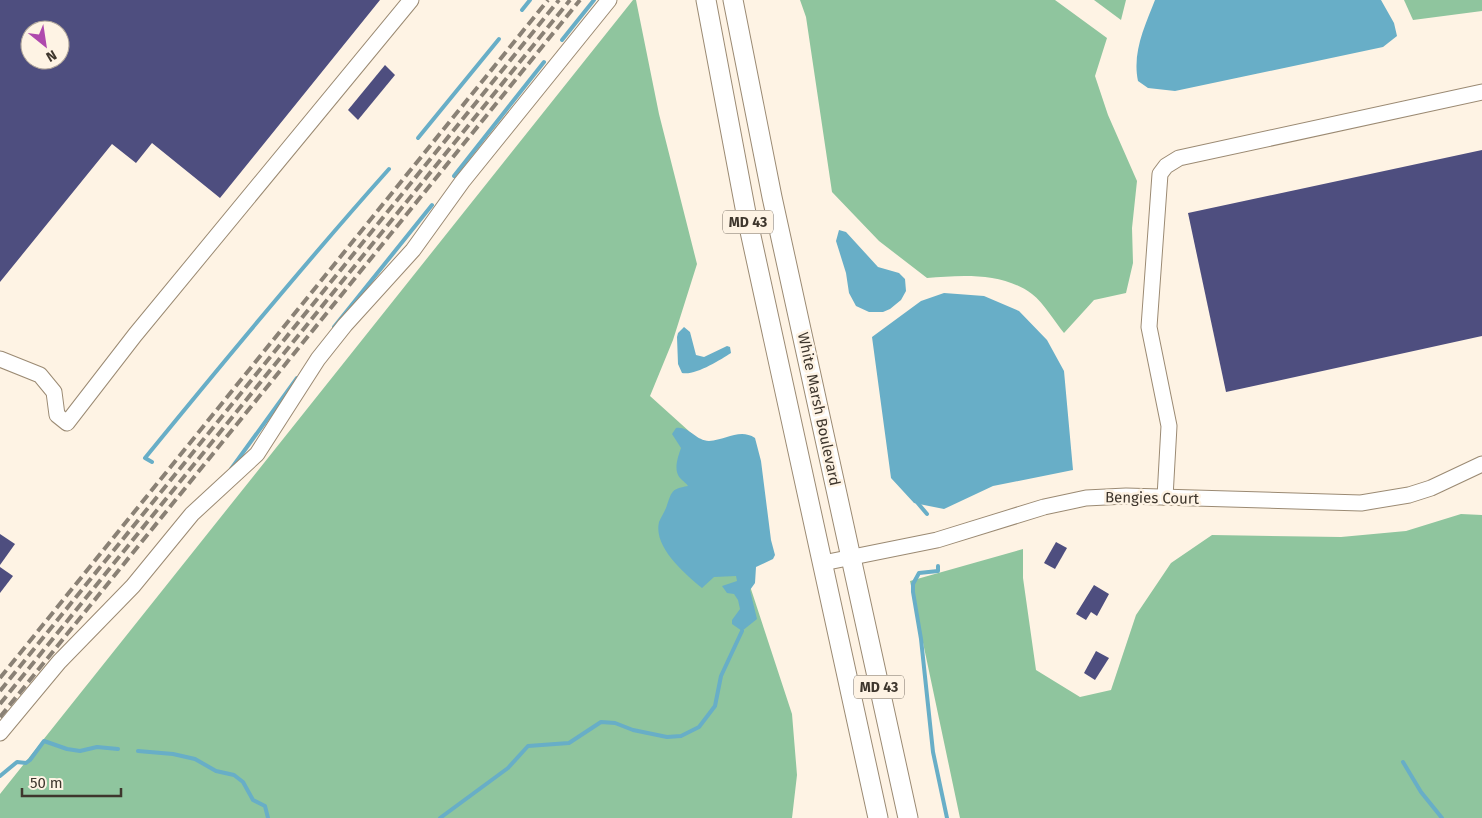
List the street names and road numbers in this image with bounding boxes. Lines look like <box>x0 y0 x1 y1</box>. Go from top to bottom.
road number: MD 43 <box>723 210 773 233</box>
street label: White Marsh Boulevard <box>794 331 844 487</box>
street label: Bengies Court <box>1105 488 1200 508</box>
road number: MD 43 <box>854 676 904 699</box>

